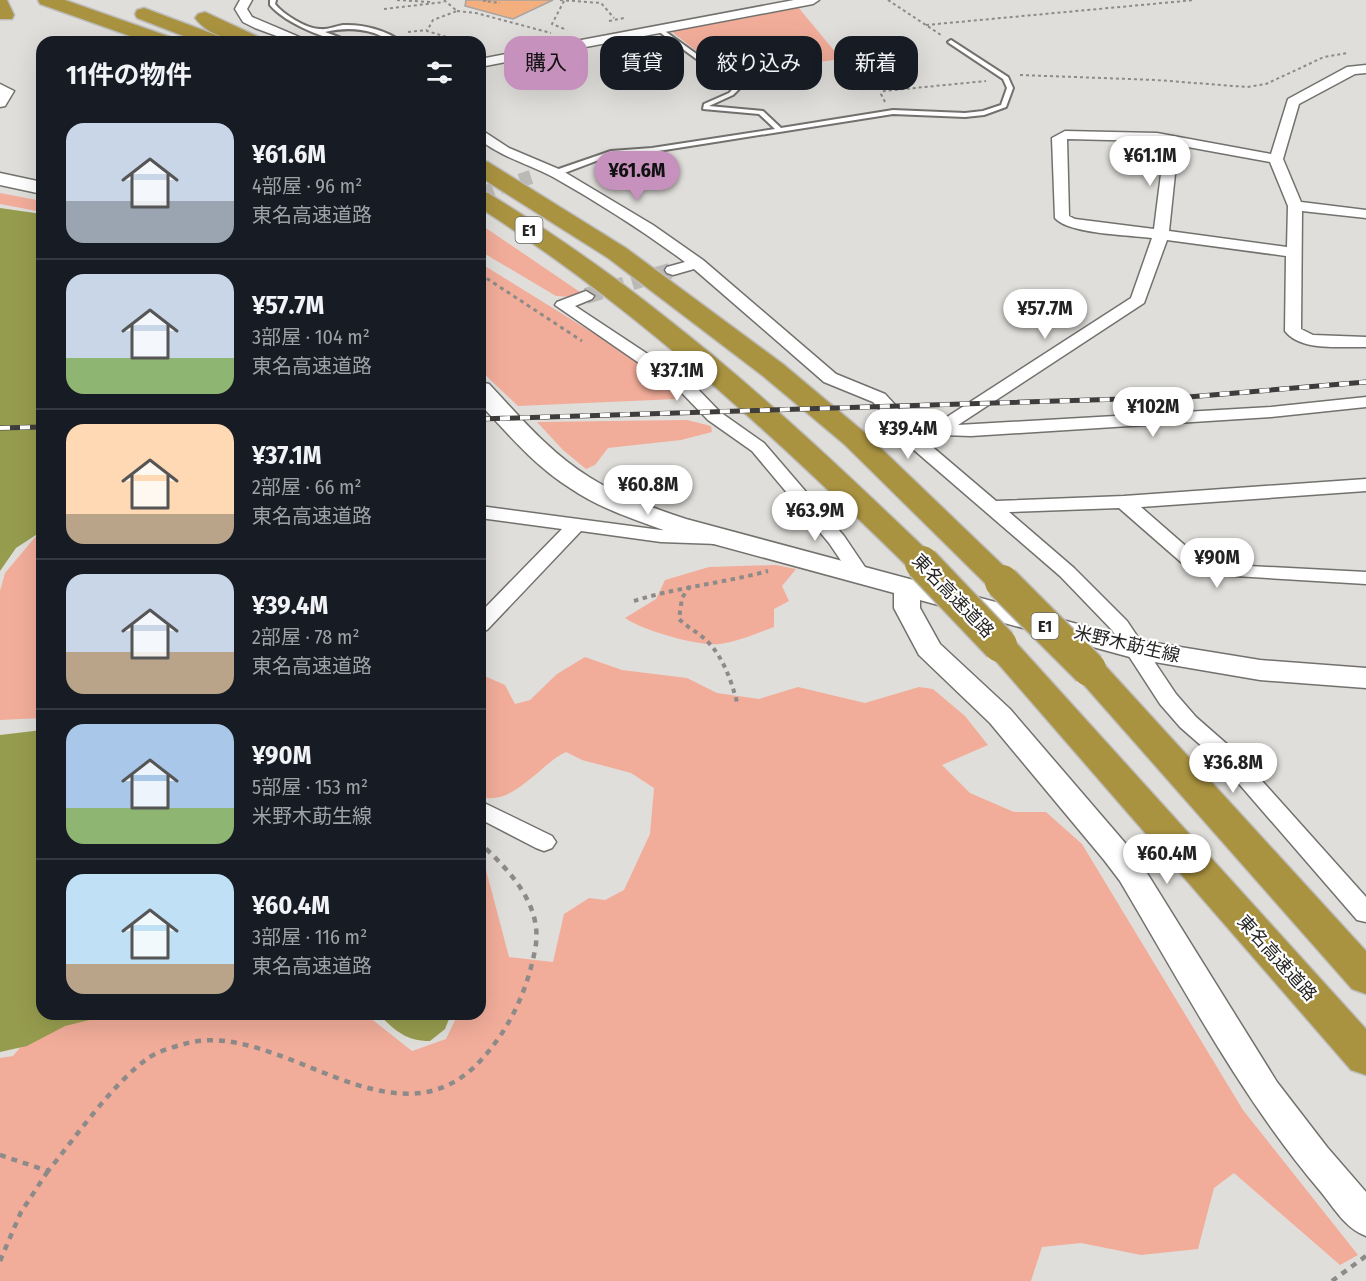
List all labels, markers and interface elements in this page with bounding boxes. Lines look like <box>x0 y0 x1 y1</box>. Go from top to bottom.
chip: 購入 <box>504 36 588 90</box>
chip: 賃貸 <box>600 36 684 90</box>
chip: 絞り込み <box>696 36 822 90</box>
chip: 新着 <box>834 36 918 90</box>
icon: filters <box>423 56 456 89</box>
text: 11件の物件 <box>66 60 192 91</box>
pin: ¥61.1M <box>1101 136 1199 187</box>
text: ¥61.6M <box>252 139 326 170</box>
text: ¥61.1M <box>1123 143 1177 167</box>
icon: home <box>114 147 186 219</box>
pin: ¥61.6M <box>588 151 686 202</box>
text: ¥61.6M <box>609 158 665 182</box>
text: 4部屋 · 96 m² <box>252 174 362 198</box>
text: 東名高速道路 <box>252 203 372 227</box>
road number: E1 <box>516 217 542 243</box>
pin: ¥57.7M <box>996 289 1094 340</box>
text: ¥57.7M <box>252 290 324 321</box>
text: ¥57.7M <box>1017 296 1073 320</box>
icon: home <box>114 298 186 370</box>
text: 3部屋 · 104 m² <box>252 325 370 349</box>
pin: ¥37.1M <box>628 351 726 402</box>
text: 東名高速道路 <box>252 354 372 378</box>
text: ¥37.1M <box>650 358 704 382</box>
pin: ¥102M <box>1111 387 1195 438</box>
text: ¥102M <box>1127 394 1179 418</box>
pin: ¥39.4M <box>859 409 957 460</box>
text: ¥39.4M <box>879 416 937 440</box>
text: ¥37.1M <box>252 440 322 471</box>
icon: home <box>114 448 186 520</box>
pin: ¥60.8M <box>599 465 697 516</box>
text: ¥60.8M <box>618 472 678 496</box>
text: 2部屋 · 66 m² <box>252 475 362 499</box>
pin: ¥63.9M <box>766 491 864 542</box>
text: ¥63.9M <box>786 498 844 522</box>
text: 東名高速道路 <box>252 504 372 528</box>
pin: ¥90M <box>1181 538 1253 589</box>
text: ¥90M <box>1194 545 1240 569</box>
street label: 東名高速道路 <box>908 550 998 642</box>
text: ¥39.4M <box>252 590 328 621</box>
icon: home <box>114 598 186 670</box>
road number: E1 <box>1032 613 1058 639</box>
street label: 米野木莇生線 <box>1072 621 1182 667</box>
text: 2部屋 · 78 m² <box>252 625 359 649</box>
text: 東名高速道路 <box>252 654 372 678</box>
text: ¥90M <box>252 740 311 771</box>
pin: ¥36.8M <box>1184 743 1282 794</box>
icon: home <box>114 748 186 820</box>
text: ¥36.8M <box>1203 750 1263 774</box>
text: 5部屋 · 153 m² <box>252 775 368 799</box>
text: 米野木莇生線 <box>252 804 372 828</box>
pin: ¥60.4M <box>1118 834 1216 885</box>
text: ¥60.4M <box>1137 841 1197 865</box>
text: ¥60.4M <box>252 890 330 921</box>
icon: home <box>114 898 186 970</box>
street label: 東名高速道路 <box>1233 911 1321 1005</box>
text: 3部屋 · 116 m² <box>252 925 367 949</box>
text: 東名高速道路 <box>252 954 372 978</box>

